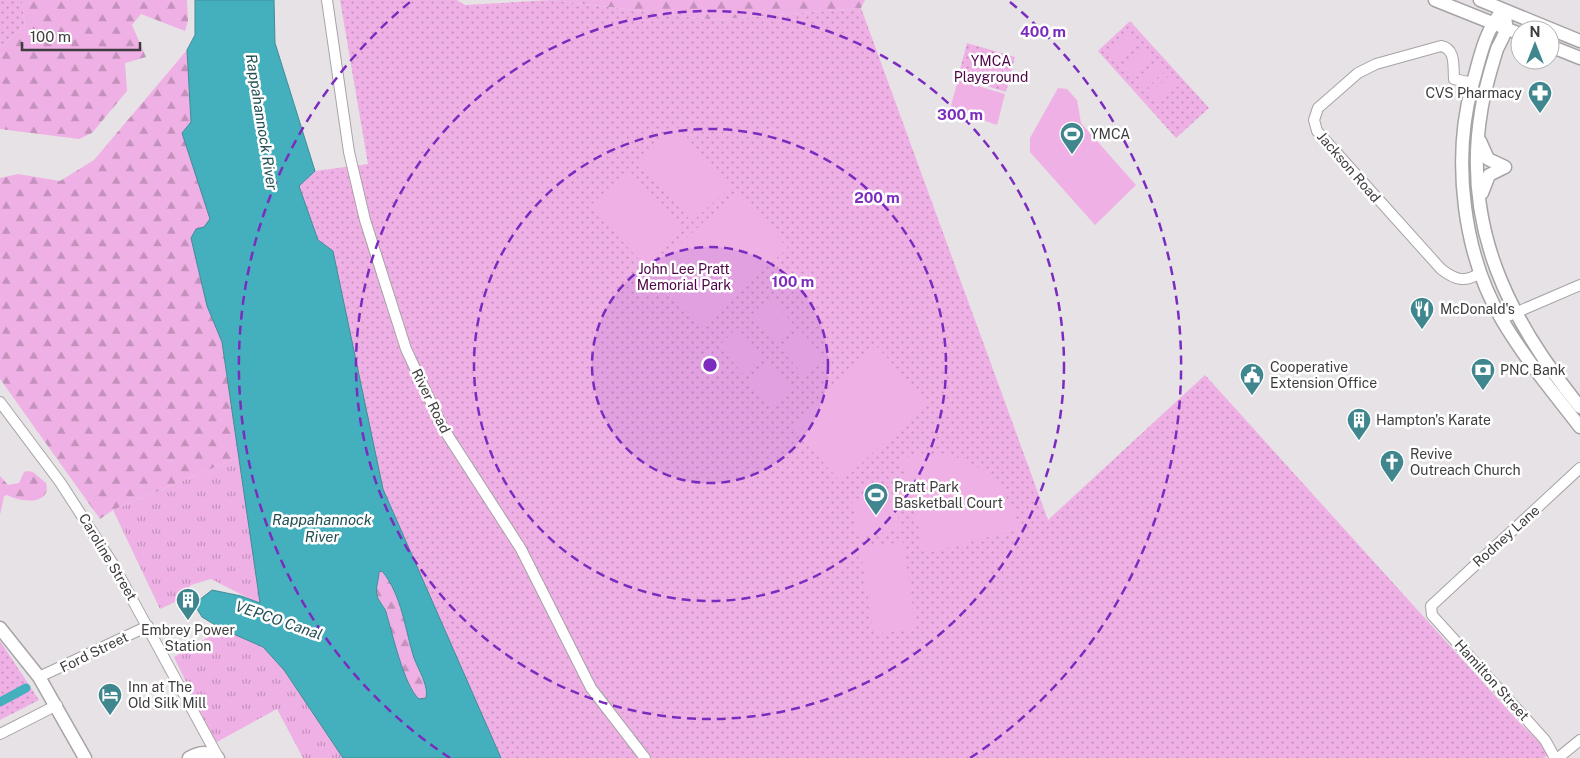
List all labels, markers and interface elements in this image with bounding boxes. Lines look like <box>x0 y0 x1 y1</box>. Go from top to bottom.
scale bar <box>22 20 140 52</box>
north arrow <box>1510 20 1560 70</box>
text: 400 m <box>1020 23 1066 40</box>
text: N <box>1530 24 1540 40</box>
text: 100 m <box>30 28 71 45</box>
water label: Rappahannock River <box>243 53 281 192</box>
park label: YMCA Playground <box>954 53 1028 85</box>
pharmacy icon: CVS Pharmacy <box>1527 80 1553 114</box>
place label: CVS Pharmacy <box>1425 85 1523 101</box>
text: 300 m <box>937 106 983 123</box>
sports icon: YMCA <box>1059 121 1085 155</box>
place label: YMCA <box>1090 126 1130 142</box>
street label: Jackson Road <box>1314 129 1384 205</box>
text: 200 m <box>854 189 900 206</box>
park label: John Lee Pratt Memorial Park <box>637 261 731 293</box>
text: 100 m <box>772 273 814 290</box>
restaurant icon: McDonald's <box>1409 296 1435 330</box>
place label: McDonald's <box>1440 301 1515 317</box>
centre of rings <box>701 356 719 374</box>
bank icon: PNC Bank <box>1470 357 1496 391</box>
place label: Cooperative Extension Office <box>1270 359 1377 391</box>
public building icon: Cooperative Extension Office <box>1239 362 1265 396</box>
place label: PNC Bank <box>1500 362 1566 378</box>
street label: River Road <box>409 366 453 436</box>
building icon: Hampton's Karate <box>1346 407 1372 441</box>
place label: Hampton's Karate <box>1376 412 1491 428</box>
place label: Revive Outreach Church <box>1410 446 1521 478</box>
church icon: Revive Outreach Church <box>1379 449 1405 483</box>
place label: Pratt Park Basketball Court <box>894 479 1003 511</box>
sports icon: Pratt Park Basketball Court <box>863 482 889 516</box>
street label: Rodney Lane <box>1469 502 1543 570</box>
street label: Caroline Street <box>76 511 140 603</box>
water label: Rappahannock River <box>272 511 373 545</box>
building icon: Embrey Power Station <box>175 587 201 621</box>
water label: VEPCO Canal <box>233 597 325 643</box>
place label: Embrey Power Station <box>141 622 235 654</box>
street label: Ford Street <box>57 629 131 675</box>
street label: Hamilton Street <box>1451 636 1533 724</box>
place label: Inn at The Old Silk Mill <box>128 679 206 711</box>
hotel icon: Inn at The Old Silk Mill <box>97 682 123 716</box>

